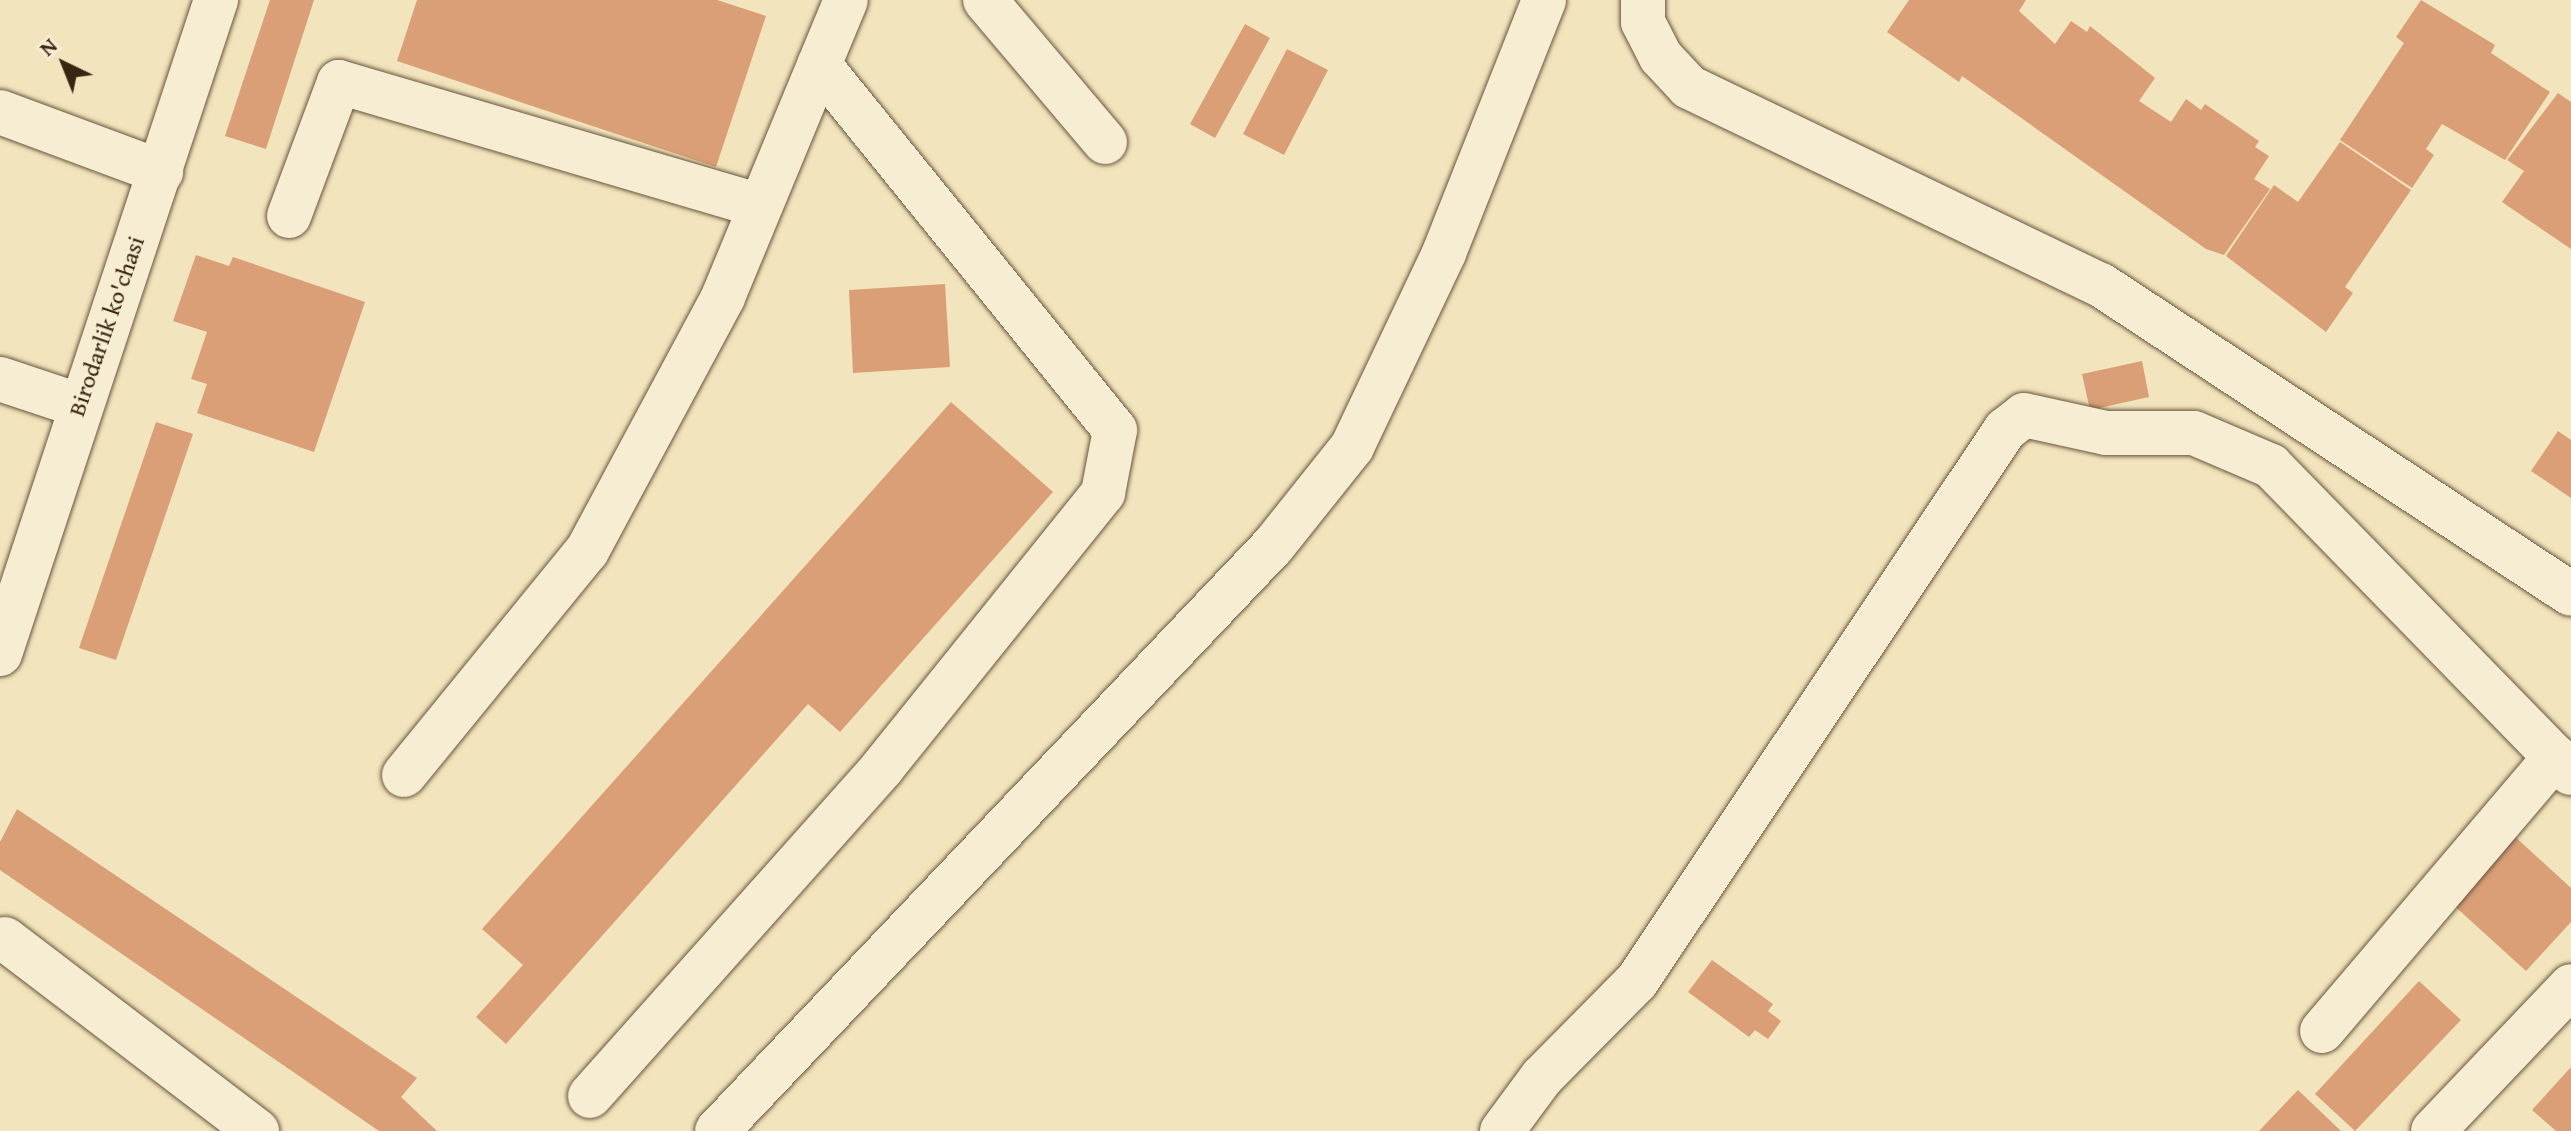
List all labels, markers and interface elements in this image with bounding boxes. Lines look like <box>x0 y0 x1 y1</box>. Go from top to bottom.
north arrow <box>24 24 104 104</box>
text: N <box>31 30 64 63</box>
street label: Birodarlik ko'chasi <box>62 232 150 420</box>

